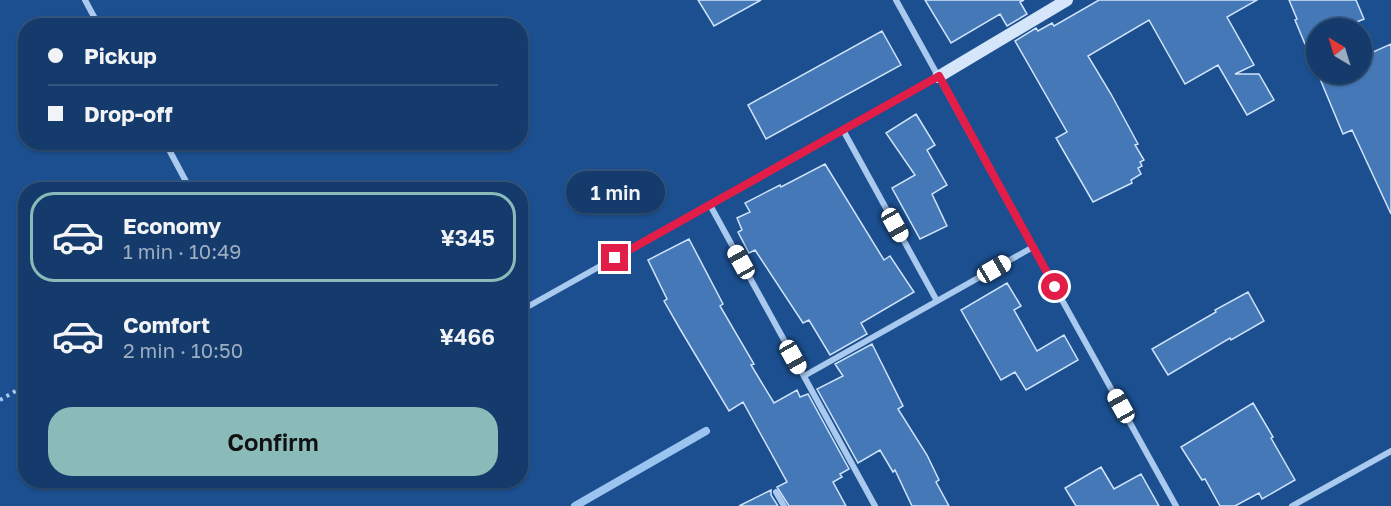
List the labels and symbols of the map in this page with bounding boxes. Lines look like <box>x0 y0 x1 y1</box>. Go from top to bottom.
north arrow <box>1306 18 1372 84</box>
callout: 1 min <box>566 171 664 213</box>
car <box>878 205 912 245</box>
car <box>724 242 758 282</box>
route end <box>601 244 628 271</box>
car <box>974 252 1014 286</box>
route start <box>1041 273 1068 300</box>
car <box>776 337 810 377</box>
car <box>1104 386 1138 426</box>

